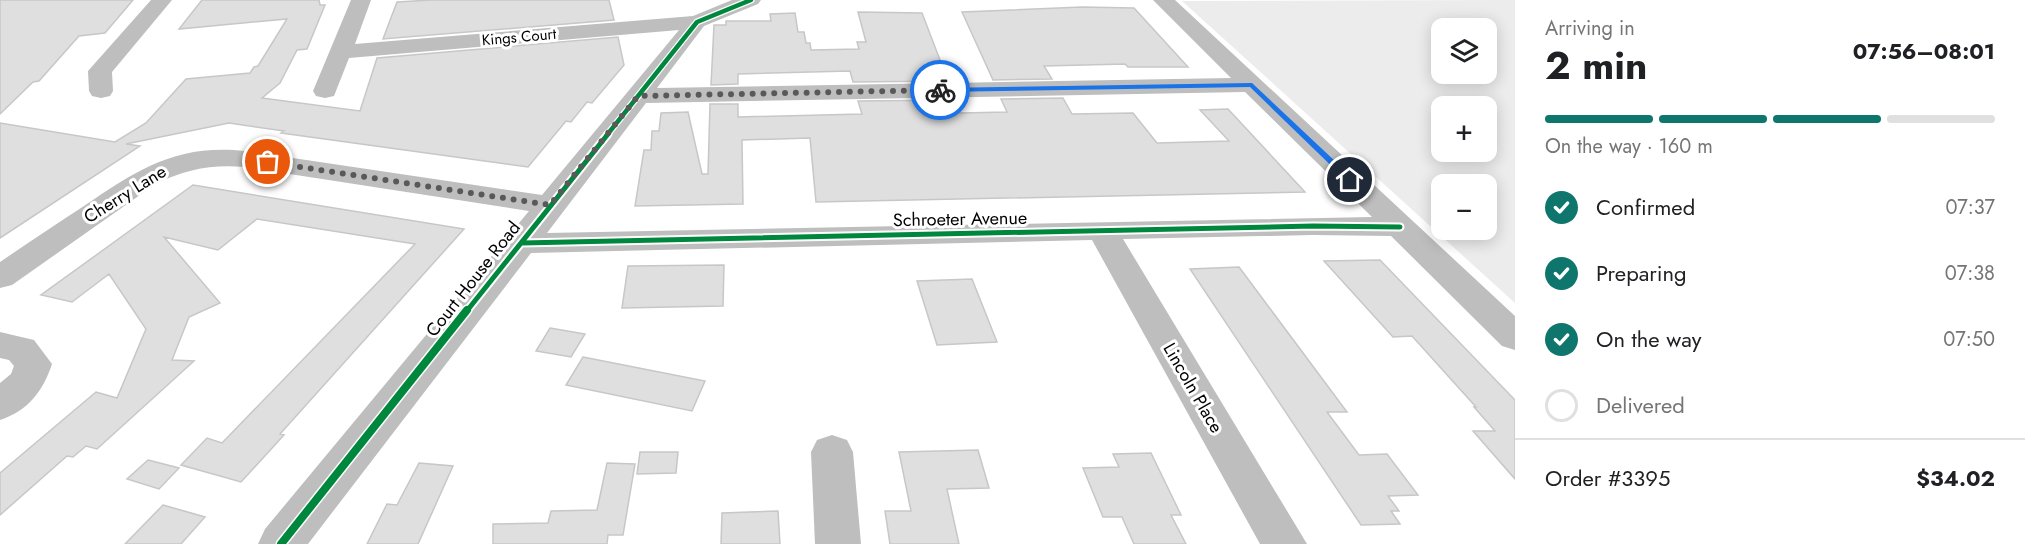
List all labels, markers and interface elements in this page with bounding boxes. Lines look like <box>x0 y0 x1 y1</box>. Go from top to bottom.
text: Arriving in <box>1545 14 1635 43</box>
map controls <box>1431 18 1497 240</box>
button: layers <box>1431 18 1497 84</box>
street label: Kings Court <box>481 23 557 51</box>
text: 07:56–08:01 <box>1853 35 1995 67</box>
text: 2 min <box>1545 37 1647 94</box>
courier <box>910 60 970 120</box>
icon: bike <box>924 74 957 107</box>
button: + <box>1431 96 1497 162</box>
text: On the way · 160 m <box>1545 132 1713 161</box>
pin <box>242 136 293 187</box>
icon: bag <box>251 145 284 178</box>
pin <box>1324 154 1375 205</box>
street label: Cherry Lane <box>79 158 171 230</box>
icon: home <box>1333 163 1366 196</box>
button: − <box>1431 174 1497 240</box>
icon: check <box>1545 191 1578 224</box>
text: Confirmed <box>1596 191 1695 223</box>
text: 07:37 <box>1945 193 1995 222</box>
street label: Schroeter Avenue <box>893 205 1027 233</box>
street label: Court House Road <box>420 216 526 342</box>
icon: check <box>1545 257 1578 290</box>
text: Preparing <box>1596 257 1687 289</box>
text: 07:38 <box>1945 259 1995 288</box>
icon: check <box>1545 323 1578 356</box>
text: On the way <box>1596 323 1701 355</box>
text: 07:50 <box>1943 325 1995 354</box>
street label: Lincoln Place <box>1157 338 1229 438</box>
text: Delivered <box>1596 389 1685 421</box>
text: Order #3395 <box>1545 462 1670 494</box>
text: $34.02 <box>1916 462 1995 494</box>

